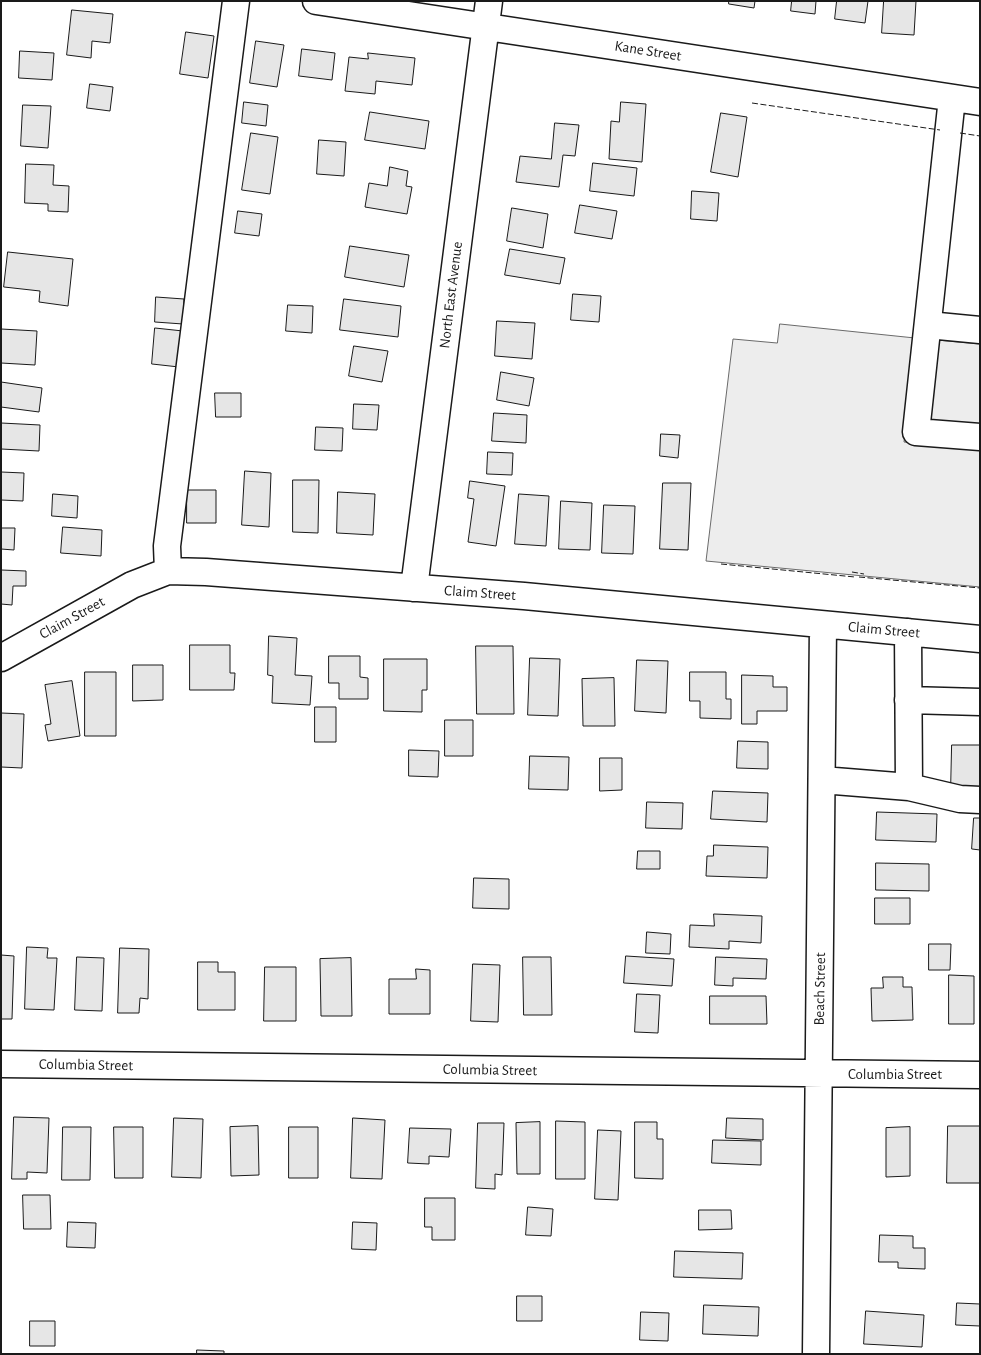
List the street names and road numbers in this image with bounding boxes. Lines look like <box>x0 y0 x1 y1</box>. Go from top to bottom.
street label: Kane Street <box>613 37 683 65</box>
street label: North East Avenue <box>436 241 466 349</box>
street label: Claim Street <box>444 582 516 604</box>
street label: Claim Street <box>36 593 108 643</box>
street label: Claim Street <box>847 618 921 642</box>
street label: Beach Street <box>810 952 830 1026</box>
street label: Columbia Street <box>39 1055 133 1075</box>
street label: Columbia Street <box>443 1060 537 1080</box>
street label: Columbia Street <box>848 1065 942 1083</box>

